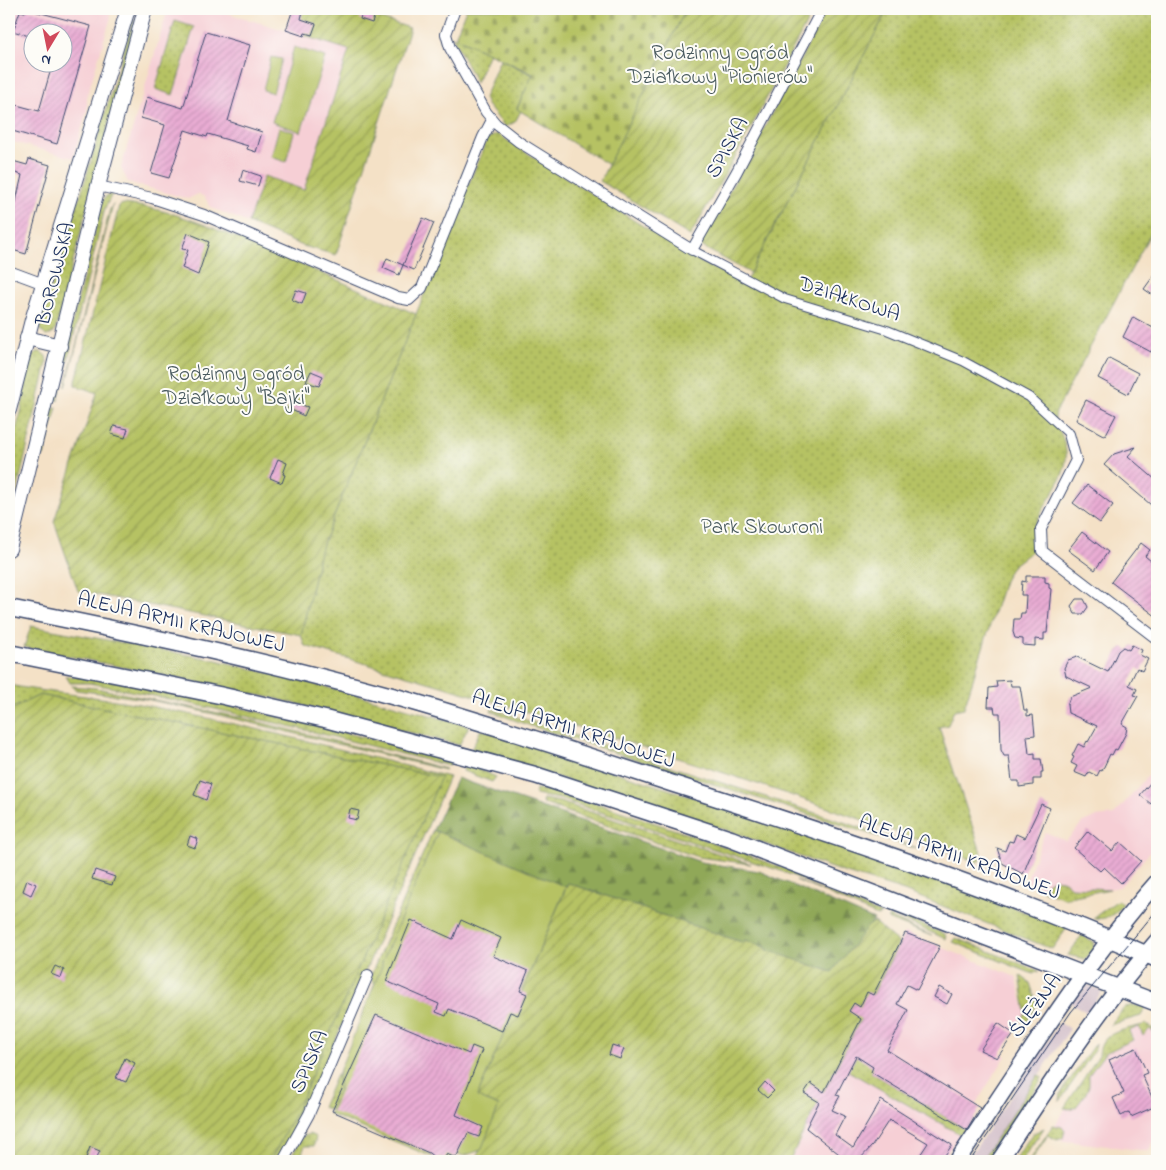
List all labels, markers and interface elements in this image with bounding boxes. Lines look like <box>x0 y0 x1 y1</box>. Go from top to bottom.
north arrow <box>22 22 72 72</box>
park label: Rodzinny Ogród Działkowy "Pionierów" <box>626 39 813 95</box>
text: N <box>40 48 52 70</box>
street label: SPISKA <box>699 112 757 184</box>
street label: BOROWSKA <box>28 219 83 330</box>
street label: DZIAŁKOWA <box>793 269 904 331</box>
park label: Rodzinny Ogród Działkowy "Bajki" <box>161 360 310 416</box>
park label: Park Skowroni <box>701 513 823 543</box>
street label: ALEJA ARMII KRAJOWEJ <box>74 585 288 661</box>
street label: ALEJA ARMII KRAJOWEJ <box>467 683 679 777</box>
street label: ALEJA ARMII KRAJOWEJ <box>854 808 1064 908</box>
street label: ŚLĘŻNA <box>1002 968 1070 1044</box>
street label: SPISKA <box>283 1026 337 1098</box>

